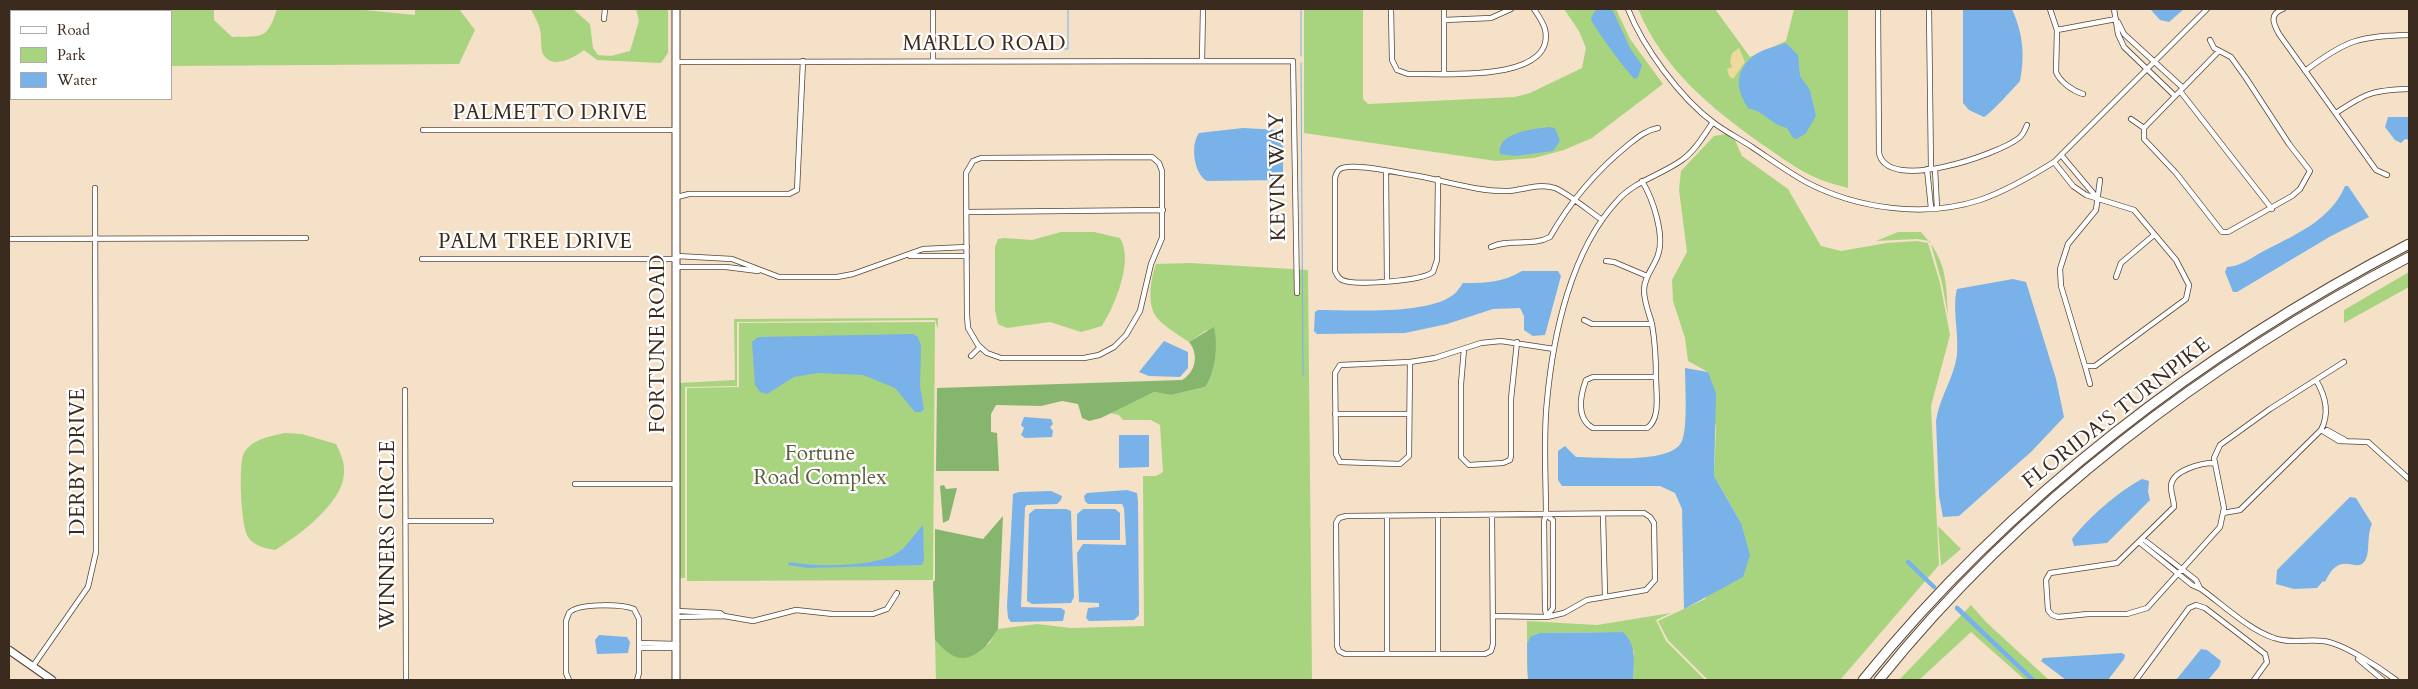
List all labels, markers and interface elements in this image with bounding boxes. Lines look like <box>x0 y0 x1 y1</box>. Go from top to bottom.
legend <box>10 10 172 100</box>
text: Road <box>57 20 90 40</box>
street label: MARLLO ROAD <box>902 32 1066 58</box>
text: Park <box>57 45 86 65</box>
text: Water <box>57 70 97 90</box>
street label: PALMETTO DRIVE <box>453 101 647 127</box>
street label: KEVIN WAY <box>1265 113 1293 241</box>
street label: PALM TREE DRIVE <box>438 230 632 256</box>
street label: FORTUNE ROAD <box>646 255 672 433</box>
street label: FLORIDA'S TURNPIKE <box>2018 333 2216 495</box>
street label: DERBY DRIVE <box>66 388 92 536</box>
street label: WINNERS CIRCLE <box>376 440 402 630</box>
park label: Fortune Road Complex <box>753 442 887 492</box>

